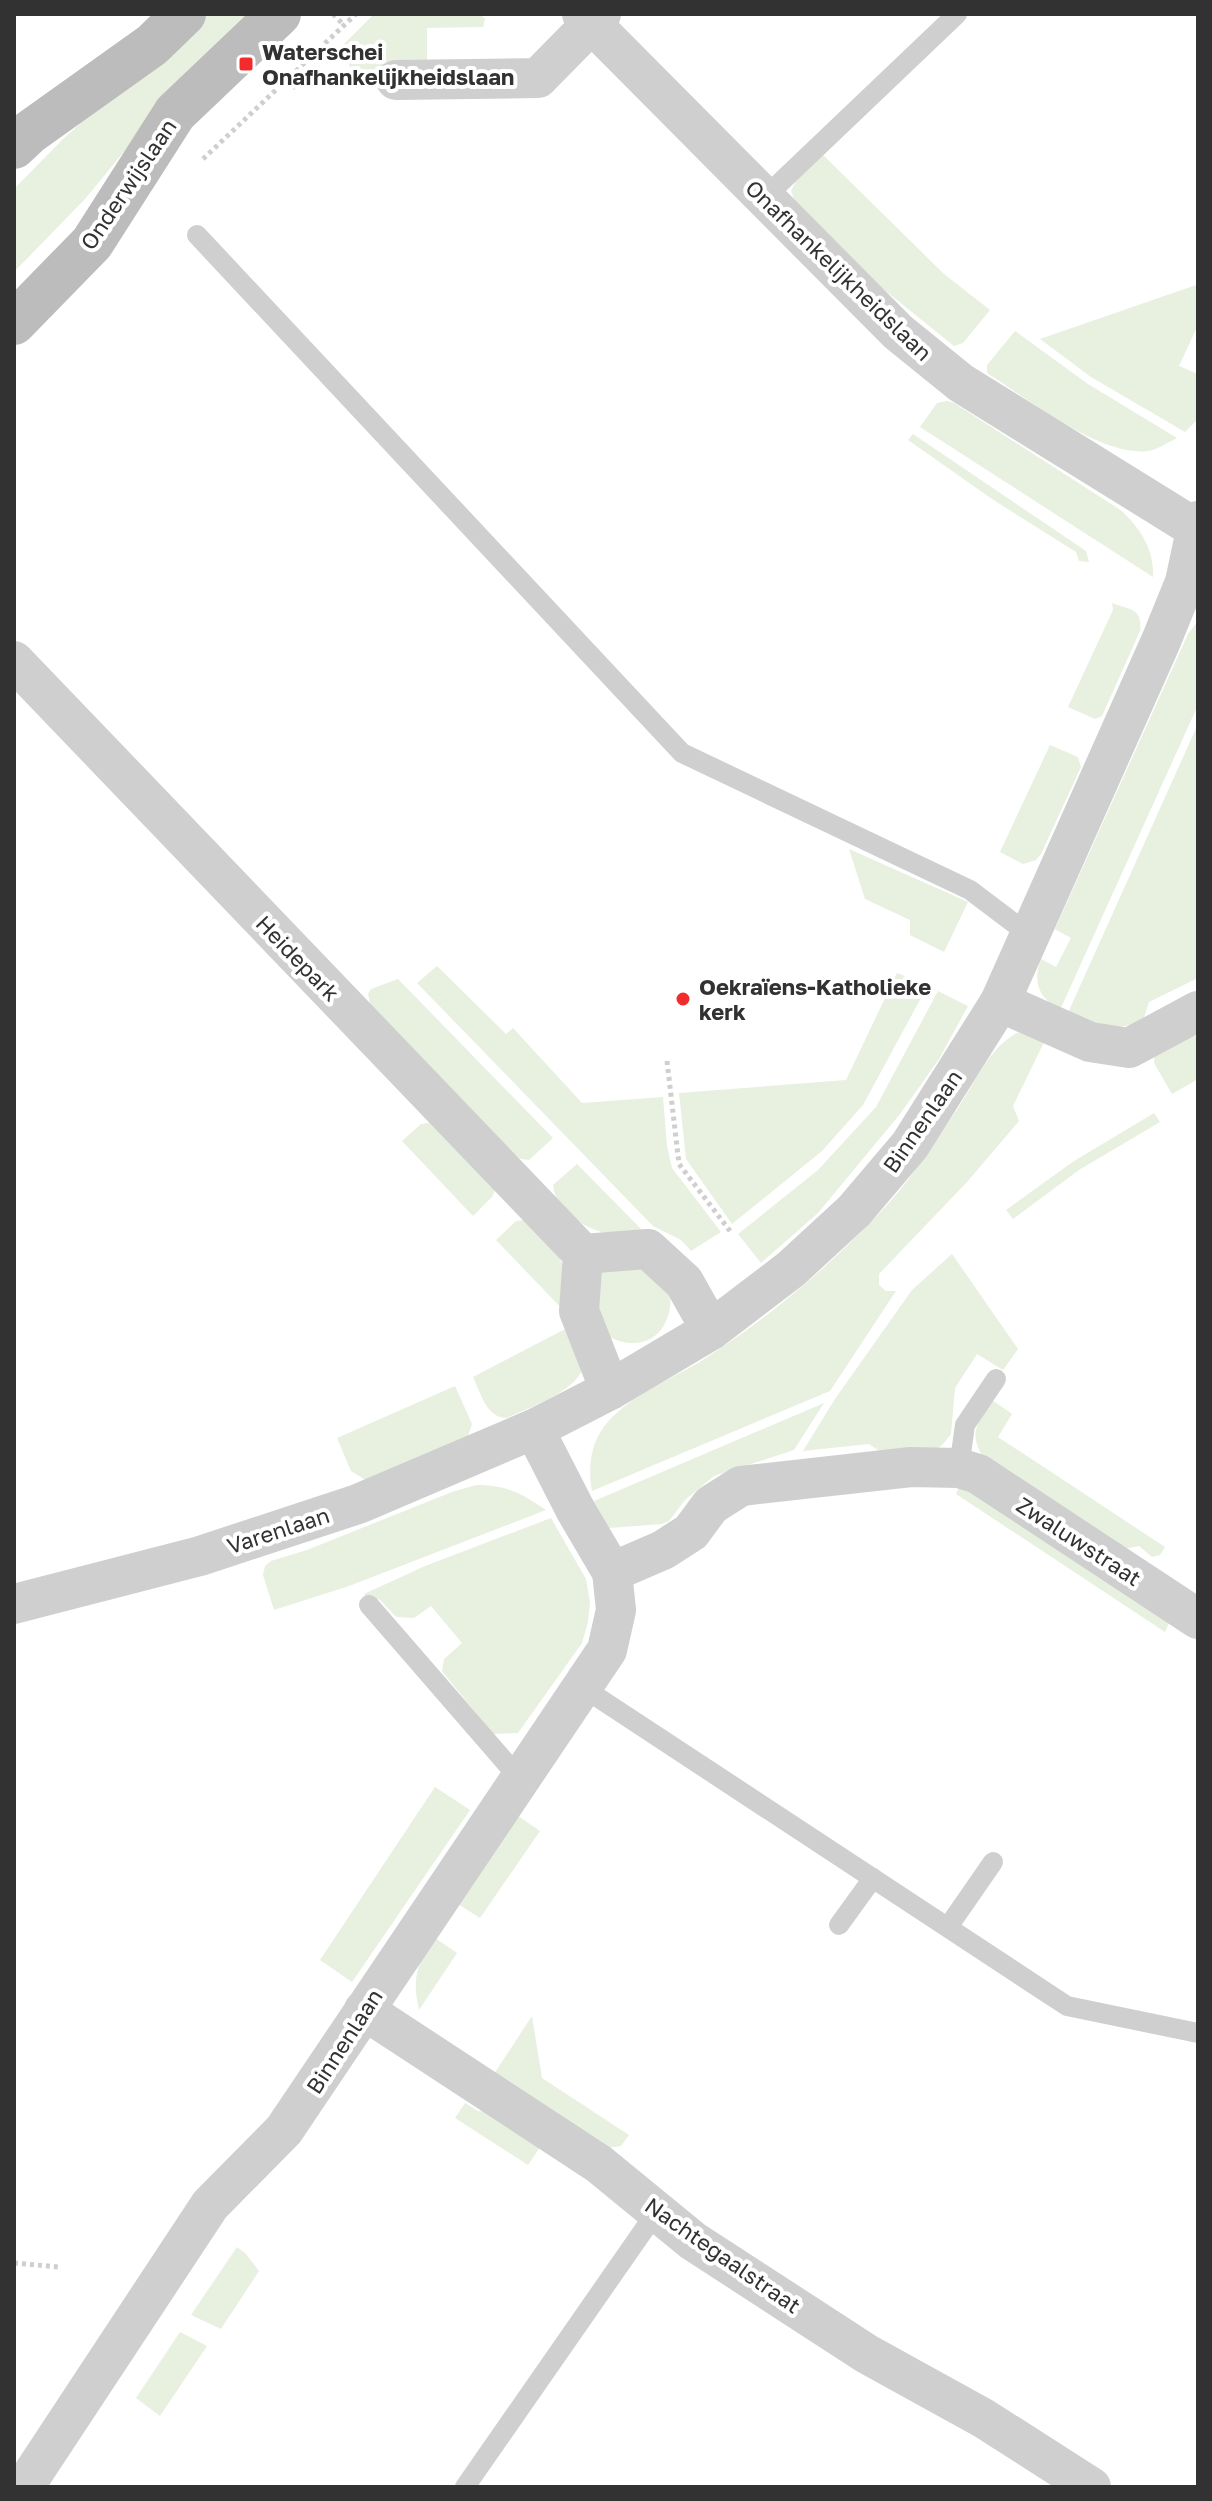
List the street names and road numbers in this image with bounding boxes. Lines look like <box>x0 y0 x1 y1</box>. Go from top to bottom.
street label: Onderwijslaan <box>74 114 182 254</box>
street label: Onafhankelijkheidslaan <box>740 174 938 366</box>
street label: Heidepark <box>251 910 345 1006</box>
street label: Binnenlaan <box>877 1064 967 1178</box>
street label: Zwaluwstraat <box>1012 1491 1146 1591</box>
street label: Varenlaan <box>223 1501 333 1559</box>
street label: Binnenlaan <box>300 1984 388 2098</box>
street label: Nachtegaalstraat <box>640 2191 806 2319</box>

